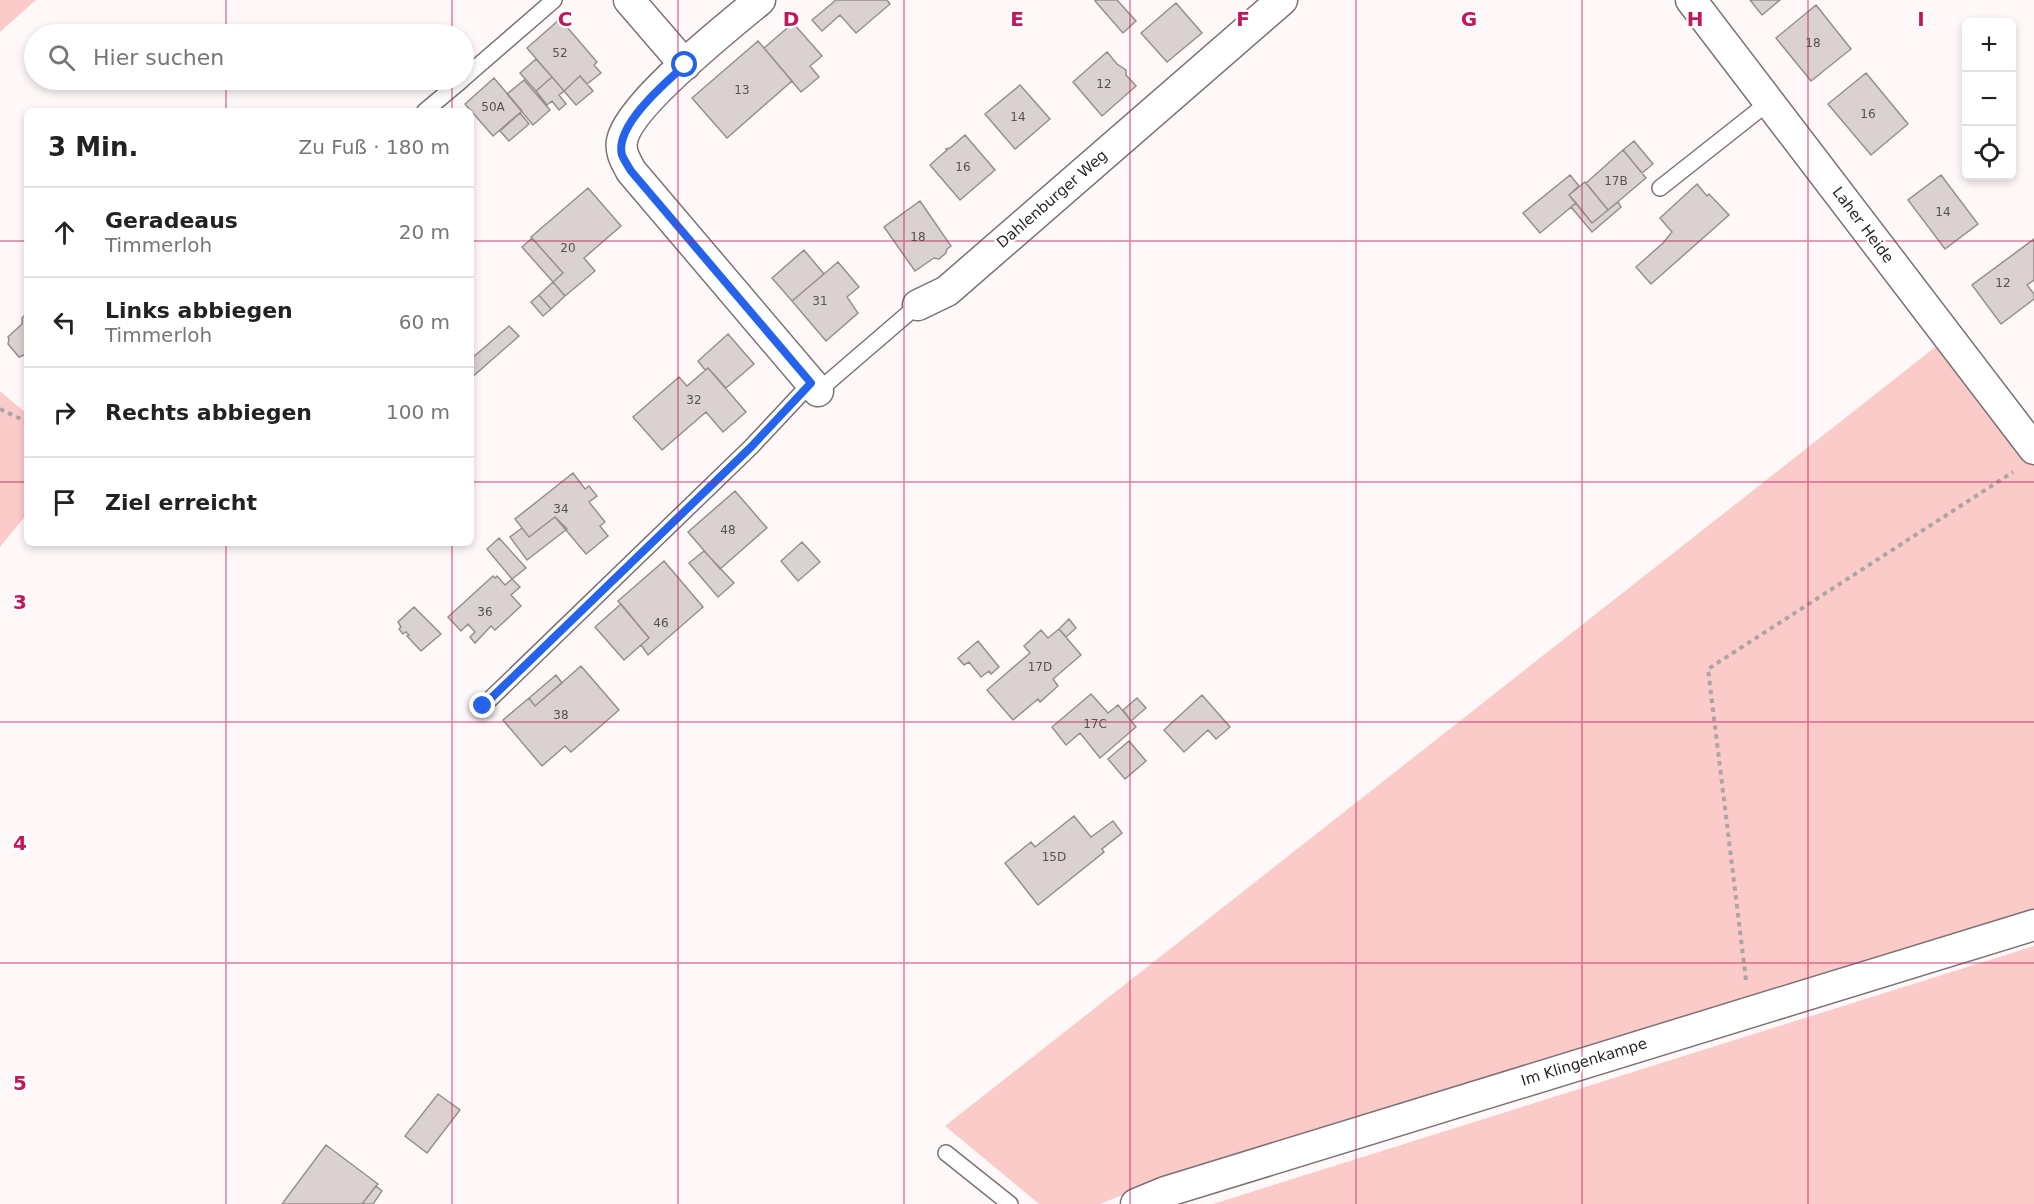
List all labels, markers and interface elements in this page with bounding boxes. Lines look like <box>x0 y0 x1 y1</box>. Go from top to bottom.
text: C <box>558 7 572 31</box>
text: D <box>783 7 799 31</box>
text: E <box>1010 7 1024 31</box>
text: F <box>1236 7 1250 31</box>
text: G <box>1461 7 1477 31</box>
text: H <box>1687 7 1703 31</box>
text: I <box>1917 7 1925 31</box>
map controls <box>1962 18 2016 180</box>
button: + <box>1962 18 2016 72</box>
search box <box>24 24 474 90</box>
house number: 18 <box>1805 36 1821 50</box>
icon: search <box>45 41 78 74</box>
text: Hier suchen <box>93 45 224 70</box>
house number: 52 <box>552 46 568 60</box>
route start <box>671 51 697 77</box>
button: − <box>1962 72 2016 126</box>
house number: 12 <box>1096 77 1112 91</box>
house number: 13 <box>734 83 750 97</box>
house number: 50A <box>481 100 506 114</box>
house number: 16 <box>1860 107 1876 121</box>
house number: 14 <box>1010 110 1026 124</box>
button: locate <box>1962 126 2016 180</box>
text: 3 Min. <box>48 132 138 162</box>
text: Zu Fuß · 180 m <box>298 135 450 159</box>
street label: Dahlenburger Weg <box>993 146 1111 252</box>
house number: 16 <box>955 160 971 174</box>
house number: 17B <box>1604 174 1628 188</box>
street label: Laher Heide <box>1829 183 1897 267</box>
house number: 14 <box>1935 205 1951 219</box>
text: Geradeaus <box>105 208 238 233</box>
icon: ahead <box>48 216 81 249</box>
text: 20 m <box>399 220 450 244</box>
house number: 18 <box>910 230 926 244</box>
text: Timmerloh <box>105 233 212 257</box>
house number: 20 <box>560 241 576 255</box>
house number: 12 <box>1995 276 2011 290</box>
house number: 31 <box>812 294 828 308</box>
text: Links abbiegen <box>105 298 293 323</box>
icon: left <box>48 306 81 339</box>
text: 60 m <box>399 310 450 334</box>
text: Timmerloh <box>105 323 212 347</box>
house number: 32 <box>686 393 702 407</box>
icon: right <box>48 396 81 429</box>
text: Rechts abbiegen <box>105 400 312 425</box>
text: 100 m <box>386 400 450 424</box>
icon: arrive <box>48 486 81 519</box>
text: Ziel erreicht <box>105 490 257 515</box>
house number: 34 <box>553 502 569 516</box>
house number: 48 <box>720 523 736 537</box>
text: 3 <box>13 590 27 614</box>
house number: 36 <box>477 605 493 619</box>
house number: 46 <box>653 616 669 630</box>
house number: 17D <box>1028 660 1052 674</box>
route end <box>469 692 495 718</box>
house number: 38 <box>553 708 569 722</box>
house number: 17C <box>1083 717 1107 731</box>
text: 4 <box>13 831 27 855</box>
house number: 15D <box>1042 850 1066 864</box>
street label: Im Klingenkampe <box>1519 1034 1649 1090</box>
text: 5 <box>13 1071 27 1095</box>

